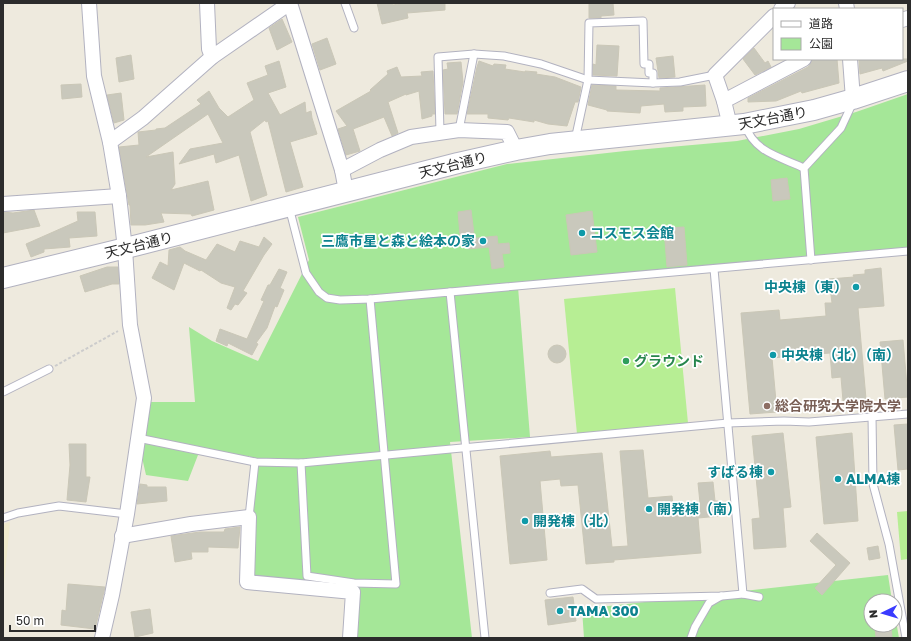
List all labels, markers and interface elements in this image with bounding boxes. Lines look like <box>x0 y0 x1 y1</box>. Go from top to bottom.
legend <box>773 8 903 60</box>
text: 道路 <box>809 16 833 31</box>
text: 公園 <box>809 36 833 51</box>
street label: 天文台通り <box>737 102 809 133</box>
street label: 天文台通り <box>417 148 489 181</box>
place label: コスモス会館 <box>590 224 674 241</box>
street label: 天文台通り <box>103 228 175 261</box>
marker: コスモス会館 <box>577 228 587 238</box>
place label: 三鷹市星と森と絵本の家 <box>321 232 475 249</box>
marker: 三鷹市星と森と絵本の家 <box>478 236 488 246</box>
place label: 中央棟（東） <box>764 278 848 295</box>
marker: 中央棟（東） <box>851 282 861 292</box>
place label: 中央棟（北）（南） <box>781 346 900 363</box>
marker: 中央棟（北）（南） <box>768 350 778 360</box>
place label: グラウンド <box>634 352 704 369</box>
marker: グラウンド <box>621 356 631 366</box>
place label: 総合研究大学院大学 <box>775 397 901 414</box>
marker: 総合研究大学院大学 <box>762 401 772 411</box>
place label: すばる棟 <box>707 463 763 480</box>
marker: すばる棟 <box>766 467 776 477</box>
place label: ALMA棟 <box>846 470 900 487</box>
marker: ALMA棟 <box>833 474 843 484</box>
place label: 開発棟（南） <box>657 500 741 517</box>
marker: 開発棟（南） <box>644 504 654 514</box>
place label: 開発棟（北） <box>533 512 617 529</box>
marker: 開発棟（北） <box>520 516 530 526</box>
north arrow <box>863 593 903 633</box>
place label: TAMA 300 <box>568 602 639 619</box>
marker: TAMA 300 <box>555 606 565 616</box>
scale bar <box>10 607 95 633</box>
text: N <box>866 609 879 619</box>
text: 50 m <box>16 613 44 628</box>

